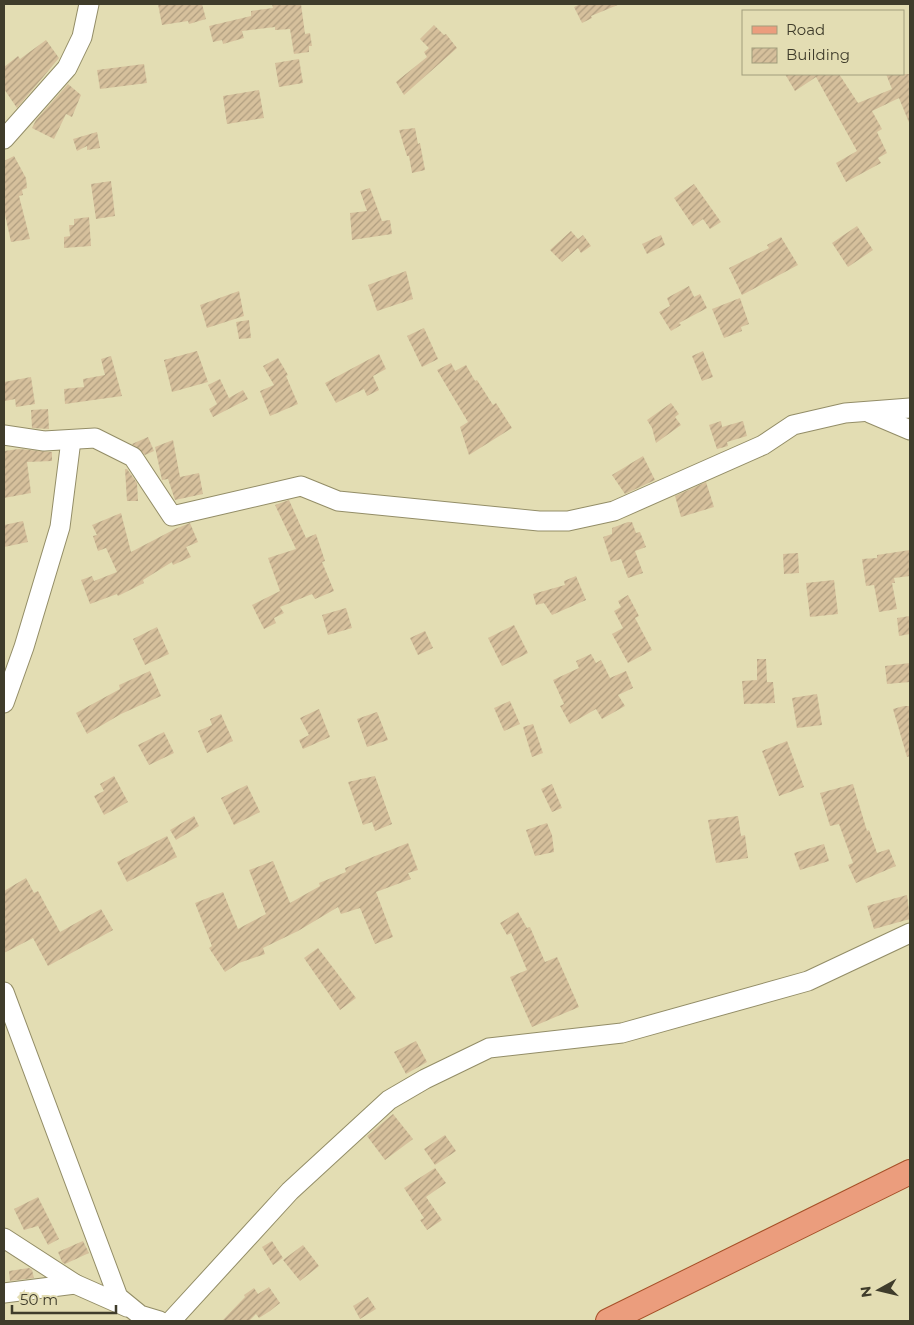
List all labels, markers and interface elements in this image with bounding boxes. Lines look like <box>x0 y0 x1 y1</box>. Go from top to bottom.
legend <box>742 10 904 75</box>
text: Road <box>786 20 825 39</box>
text: Building <box>786 45 850 64</box>
north arrow <box>854 1265 904 1315</box>
scale bar <box>12 1282 116 1314</box>
text: N <box>856 1285 876 1299</box>
text: 50 m <box>20 1290 58 1309</box>

